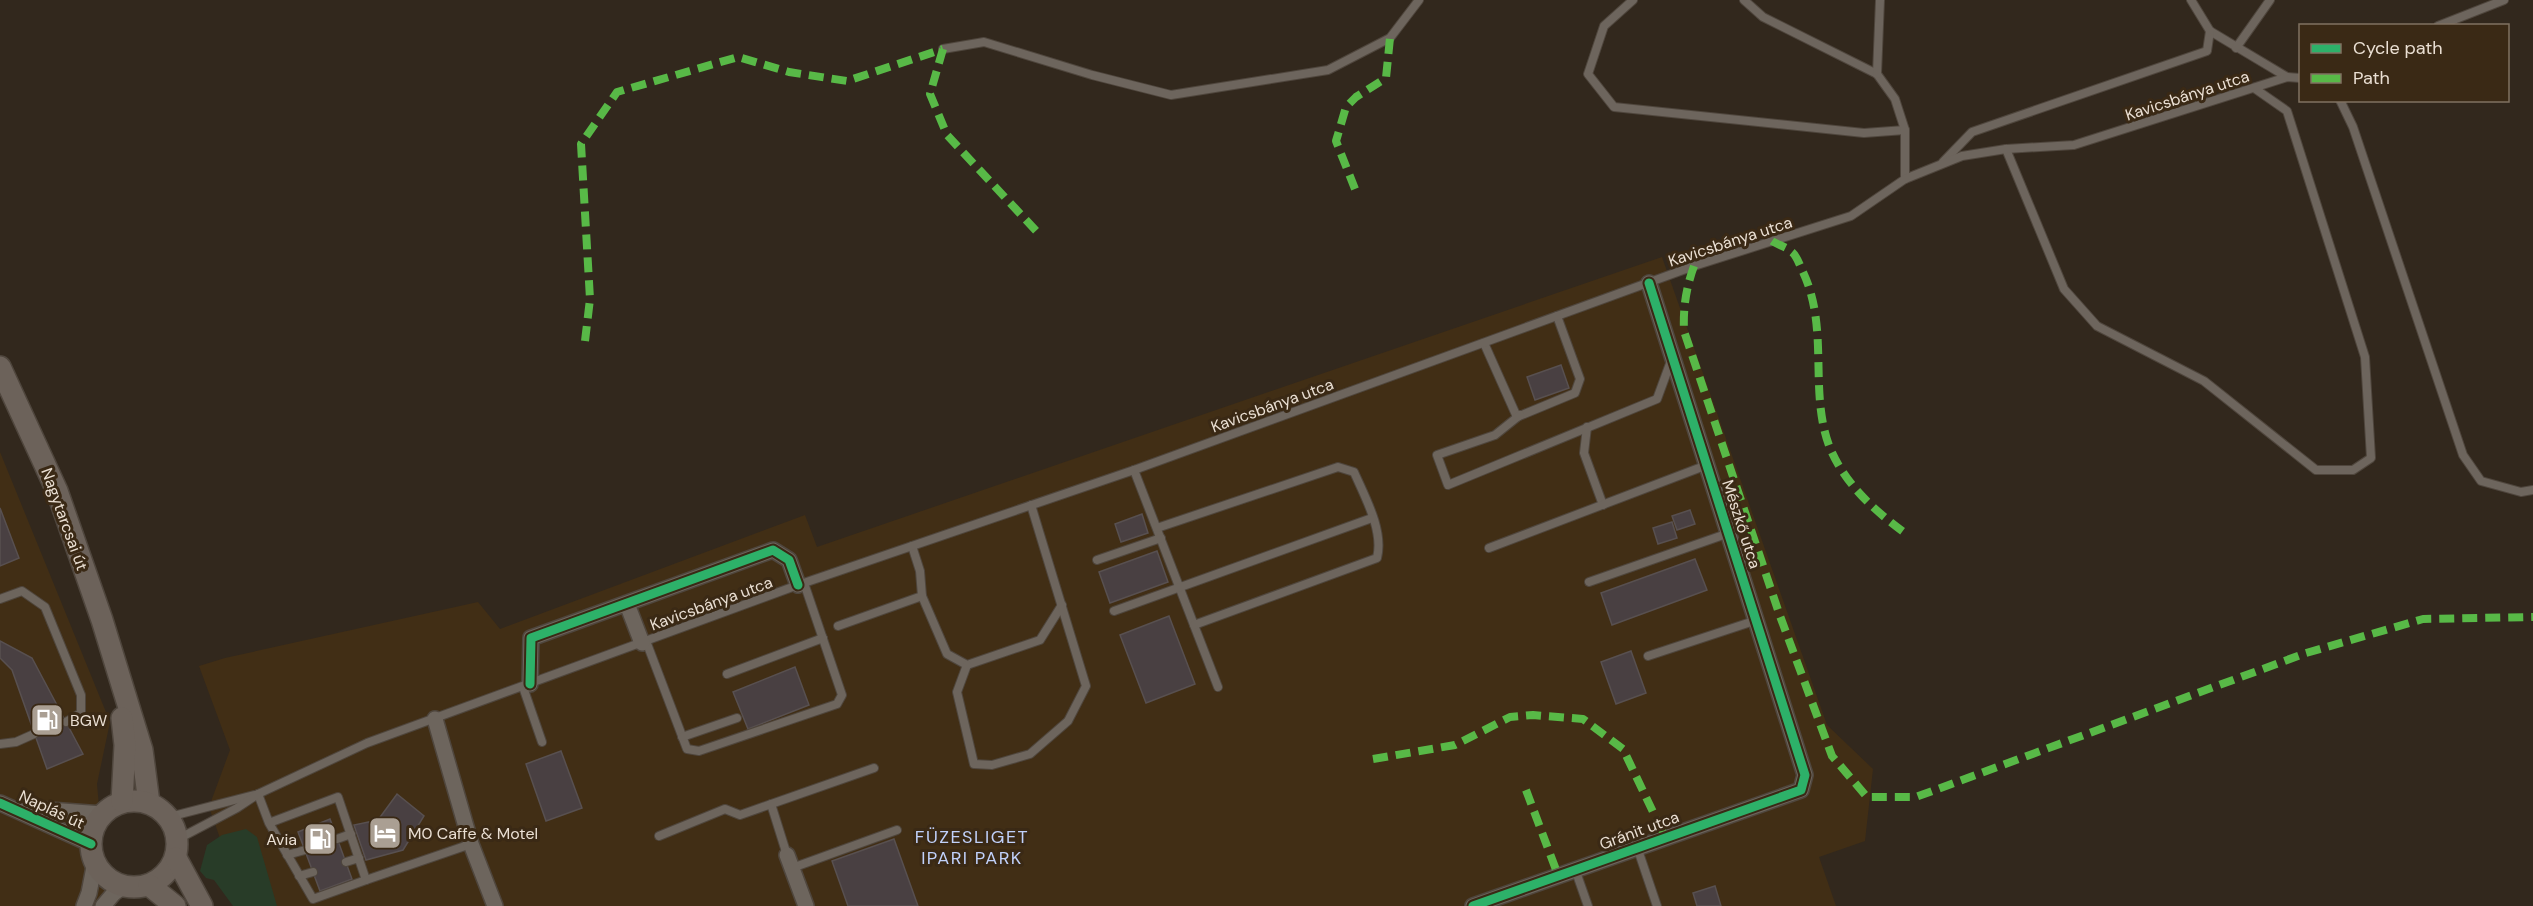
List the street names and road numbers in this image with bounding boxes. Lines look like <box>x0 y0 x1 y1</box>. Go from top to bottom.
street label: Kavicsbánya utca <box>2123 66 2252 125</box>
street label: Kavicsbánya utca <box>1666 212 1795 271</box>
street label: Kavicsbánya utca <box>1208 374 1336 437</box>
street label: Nagytarcsai út <box>36 465 93 573</box>
street label: Mészkő utca <box>1717 477 1766 571</box>
street label: Kavicsbánya utca <box>647 572 775 635</box>
street label: Naplás út <box>16 785 88 834</box>
street label: Gránit utca <box>1596 806 1682 855</box>

